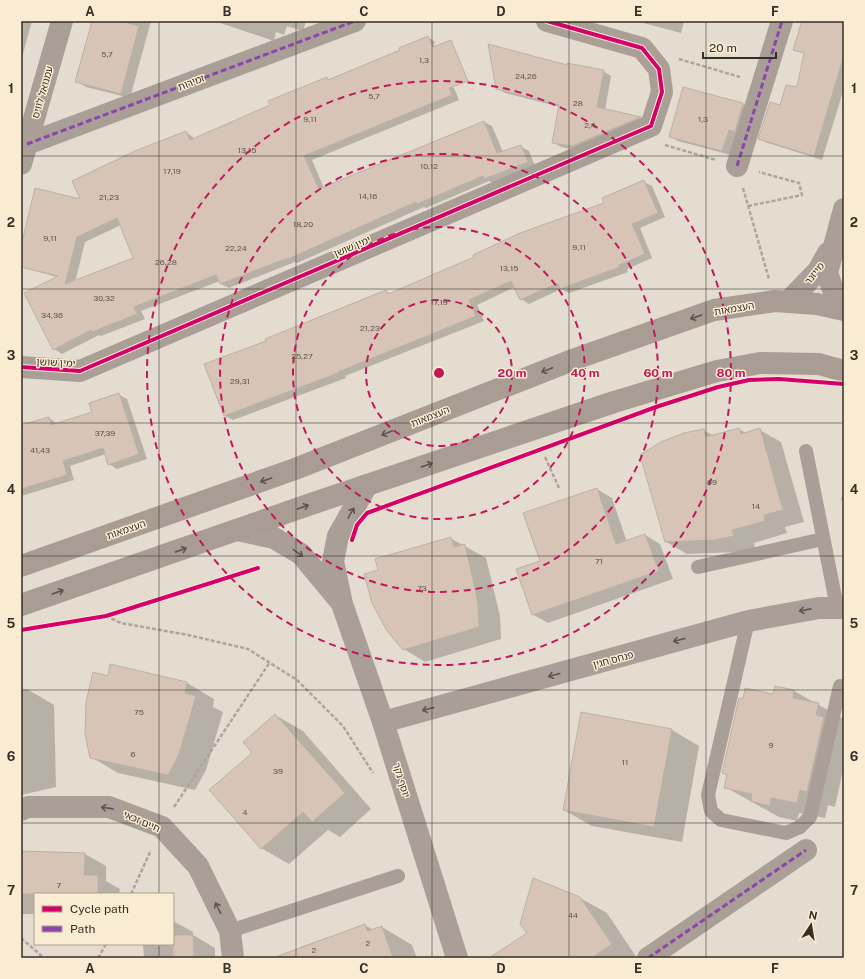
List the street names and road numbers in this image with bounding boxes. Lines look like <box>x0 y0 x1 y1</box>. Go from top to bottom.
street label: עמנואל לוויס <box>29 64 55 120</box>
street label: זמירות <box>176 71 206 93</box>
street label: ימין שושן <box>332 233 372 259</box>
street label: מייזנר <box>802 259 827 286</box>
street label: העצמאות <box>713 299 755 317</box>
street label: ימין שושן <box>36 355 76 369</box>
street label: העצמאות <box>409 403 451 429</box>
street label: העצמאות <box>105 517 147 541</box>
street label: פנחס חגין <box>591 648 635 670</box>
street label: יוסף נקר <box>391 761 413 799</box>
street label: חיים זכאי <box>122 808 162 834</box>

